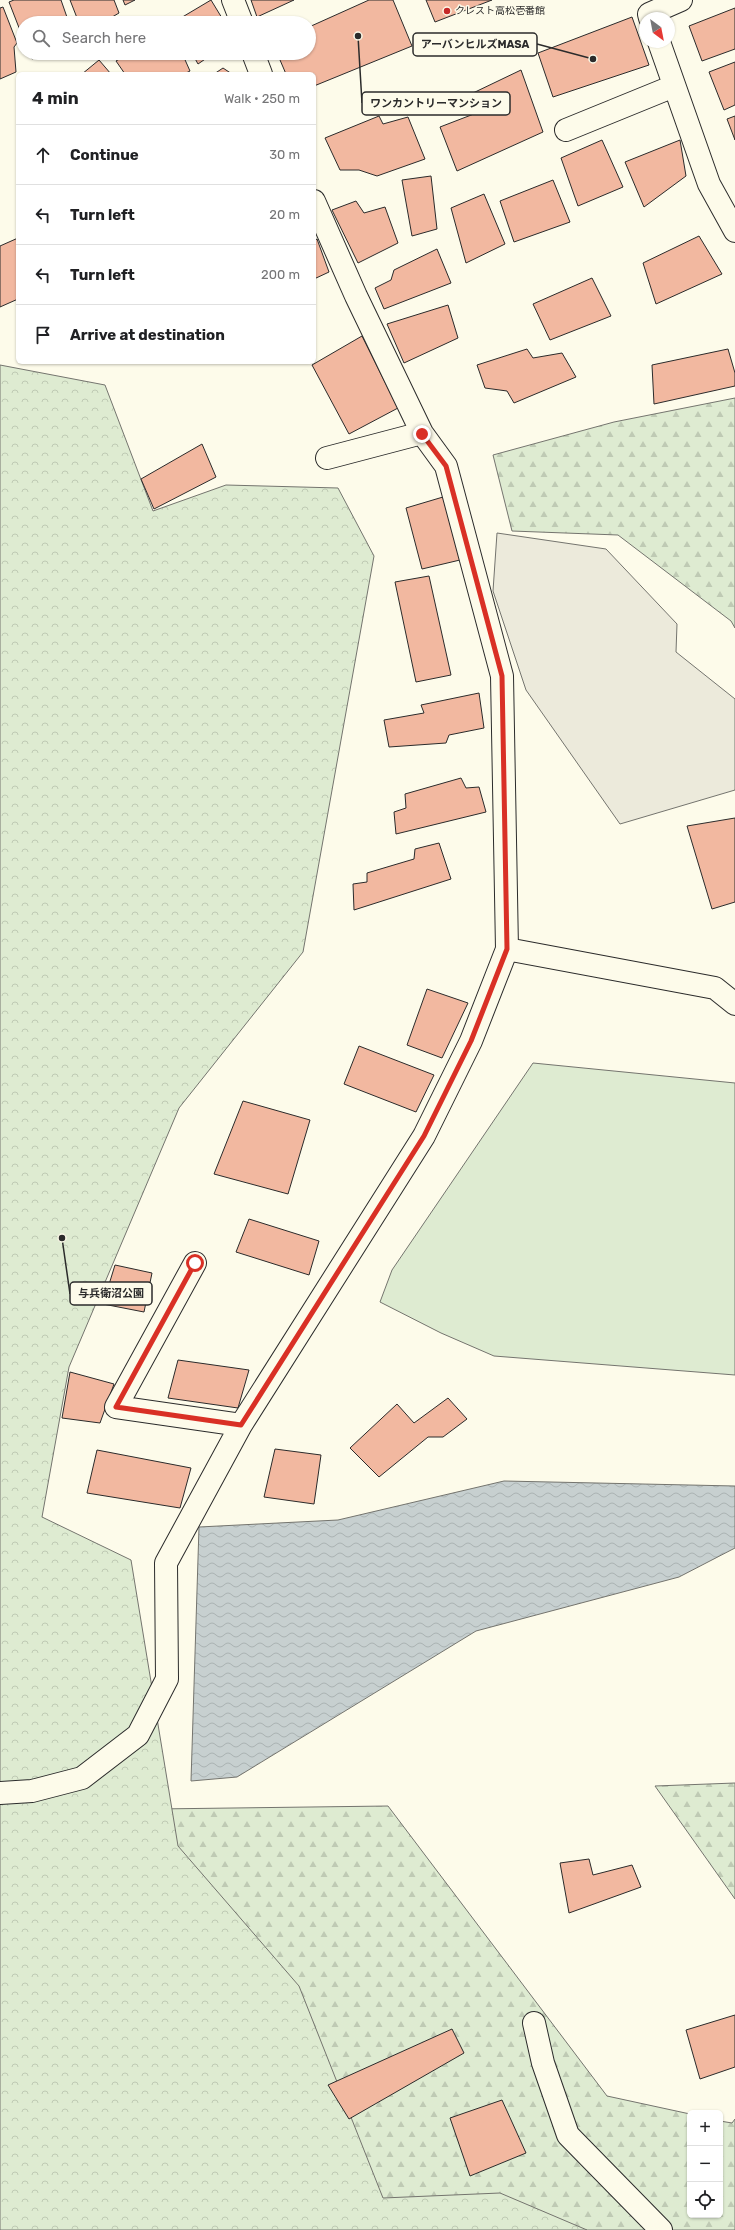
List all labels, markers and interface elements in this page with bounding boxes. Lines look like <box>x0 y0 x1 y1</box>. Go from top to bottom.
place label: クレスト高松壱番館 <box>455 5 545 17</box>
marker: クレスト高松壱番館 <box>442 6 452 16</box>
north arrow <box>639 12 675 48</box>
search box <box>16 16 316 60</box>
icon: search <box>30 27 52 49</box>
text: Search here <box>62 29 146 47</box>
callout: アーバンヒルズMASA <box>413 33 537 56</box>
text: アーバンヒルズMASA <box>421 38 529 51</box>
text: 4 min <box>32 88 79 108</box>
text: Walk · 250 m <box>224 91 300 106</box>
callout: ワンカントリーマンション <box>362 92 510 115</box>
text: ワンカントリーマンション <box>370 97 502 110</box>
icon: ahead <box>32 144 54 166</box>
text: Continue <box>70 146 139 164</box>
text: 30 m <box>269 147 300 162</box>
icon: left <box>32 204 54 226</box>
text: Turn left <box>70 206 135 224</box>
text: 20 m <box>269 207 300 222</box>
icon: left <box>32 264 54 286</box>
text: Turn left <box>70 266 135 284</box>
text: 200 m <box>261 267 300 282</box>
icon: arrive <box>32 324 54 346</box>
text: Arrive at destination <box>70 326 225 344</box>
route end <box>413 425 431 443</box>
route start <box>186 1254 204 1272</box>
callout: 与兵衛沼公園 <box>70 1282 152 1305</box>
text: 与兵衛沼公園 <box>78 1287 144 1300</box>
map controls <box>687 2110 723 2218</box>
button: + <box>687 2110 723 2146</box>
button: − <box>687 2146 723 2182</box>
button: locate <box>687 2182 723 2218</box>

